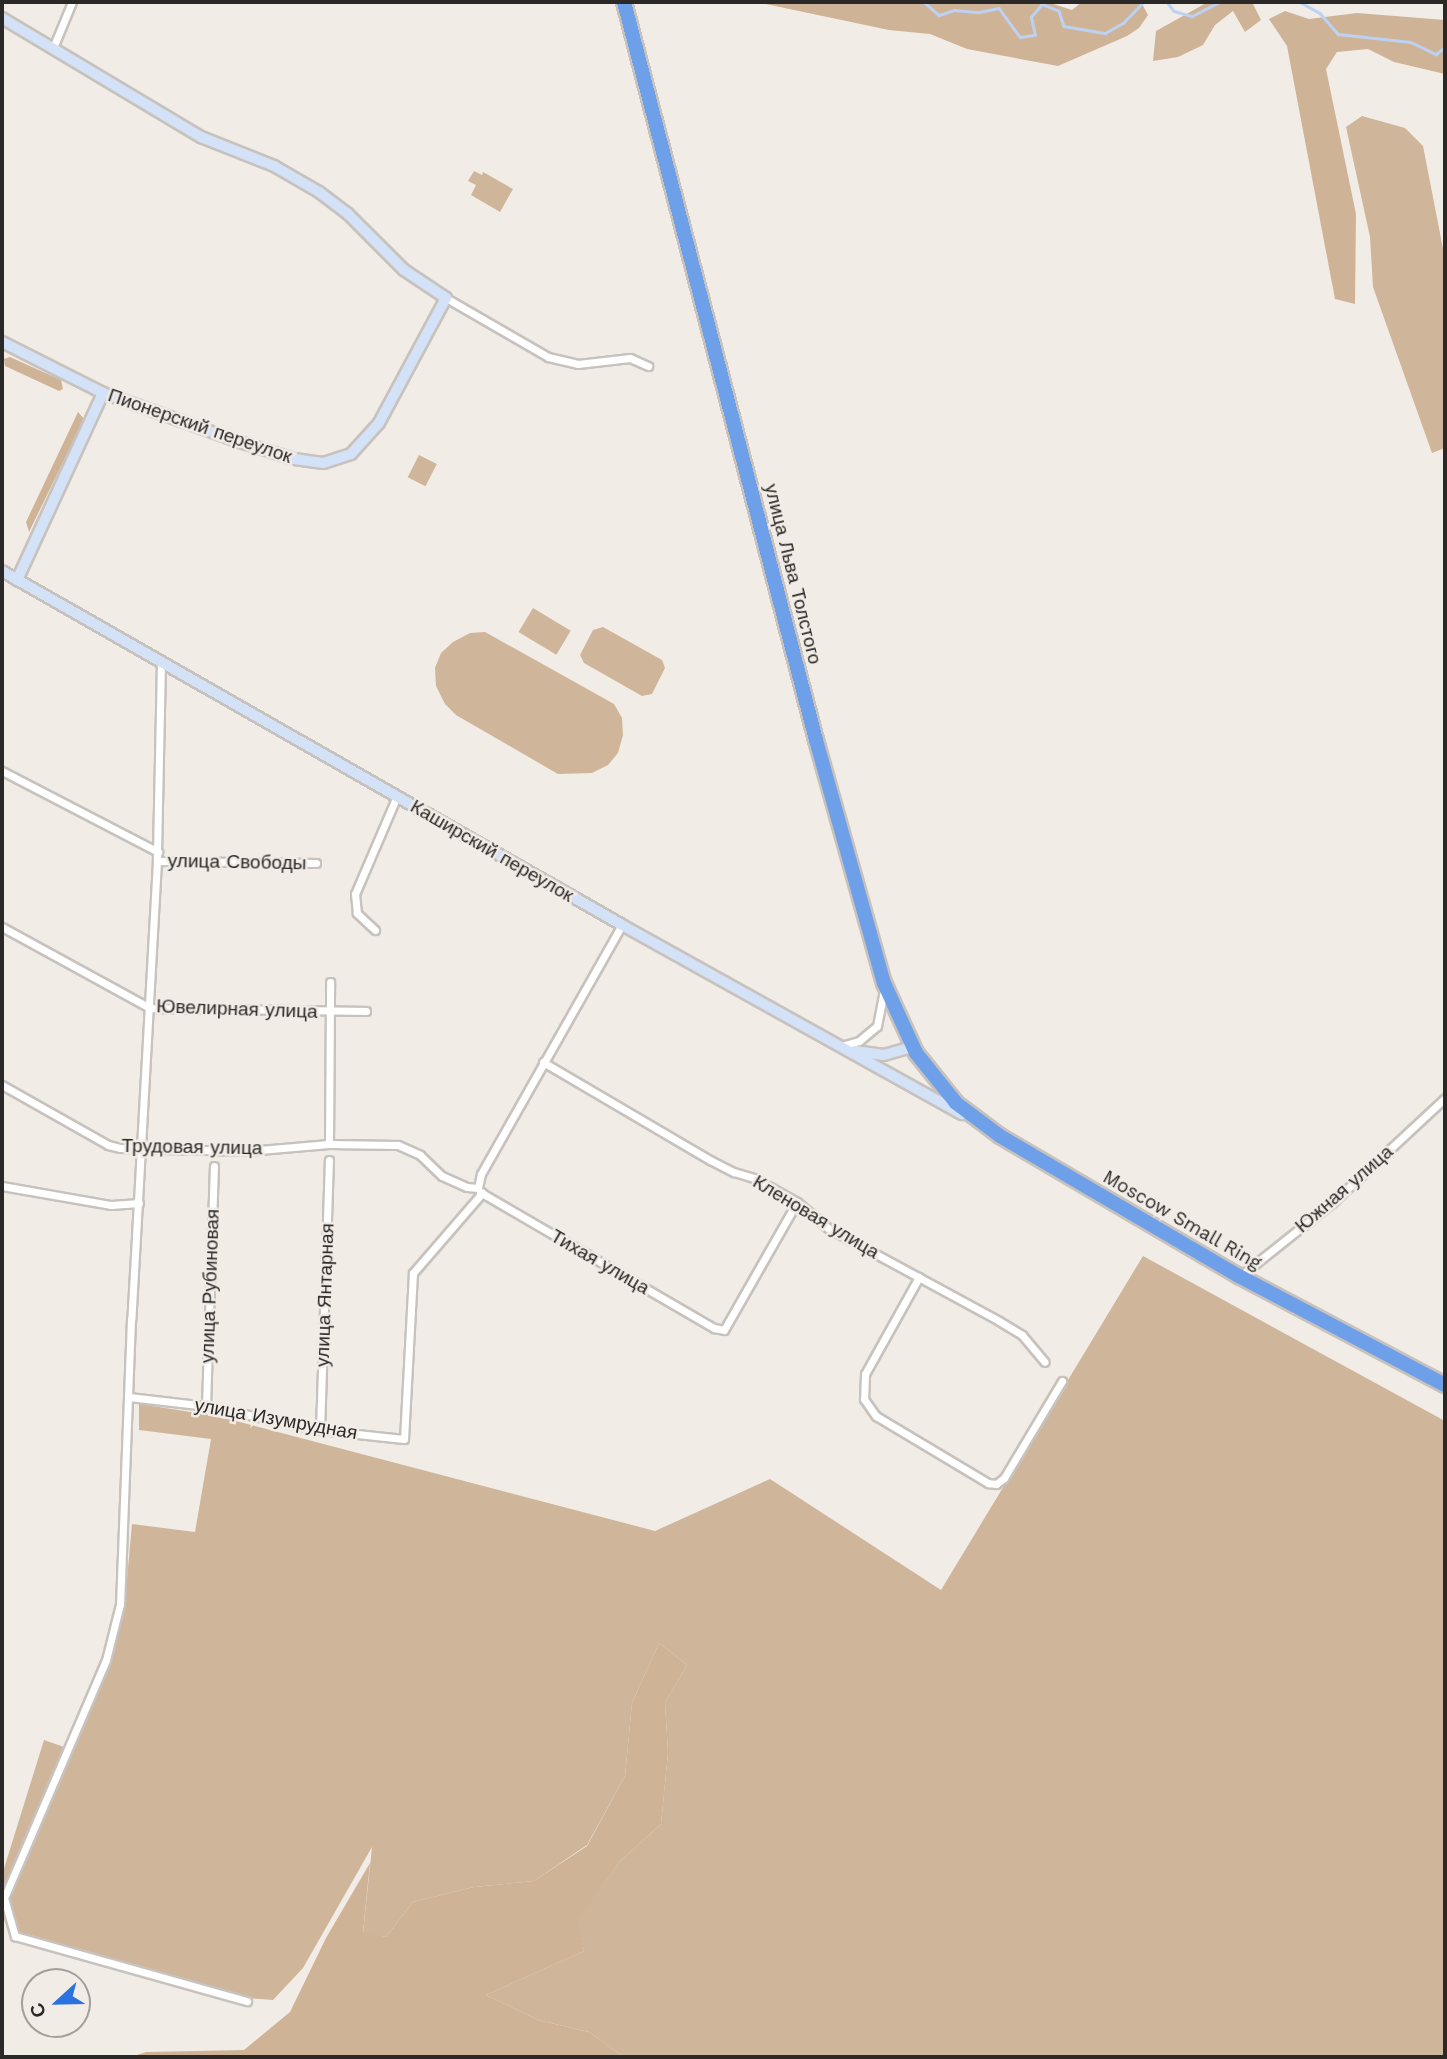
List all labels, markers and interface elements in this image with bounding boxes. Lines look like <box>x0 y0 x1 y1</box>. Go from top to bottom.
street label: Пионерский переулок <box>105 384 295 468</box>
street label: улица Льва Толстого <box>760 481 826 667</box>
street label: Каширский переулок <box>406 795 578 907</box>
street label: улица Свободы <box>167 849 307 875</box>
street label: Ювелирная улица <box>156 995 318 1023</box>
street label: Трудовая улица <box>121 1134 263 1160</box>
street label: Южная улица <box>1290 1140 1398 1238</box>
street label: Moscow Small Ring <box>1098 1165 1266 1275</box>
street label: Кленовая улица <box>749 1170 883 1264</box>
street label: улица Рубиновая <box>196 1208 224 1364</box>
street label: улица Янтарная <box>311 1223 339 1367</box>
street label: Тихая улица <box>547 1225 653 1299</box>
street label: улица Изумрудная <box>193 1393 359 1445</box>
north arrow <box>21 1968 91 2038</box>
text: С <box>25 2000 51 2021</box>

